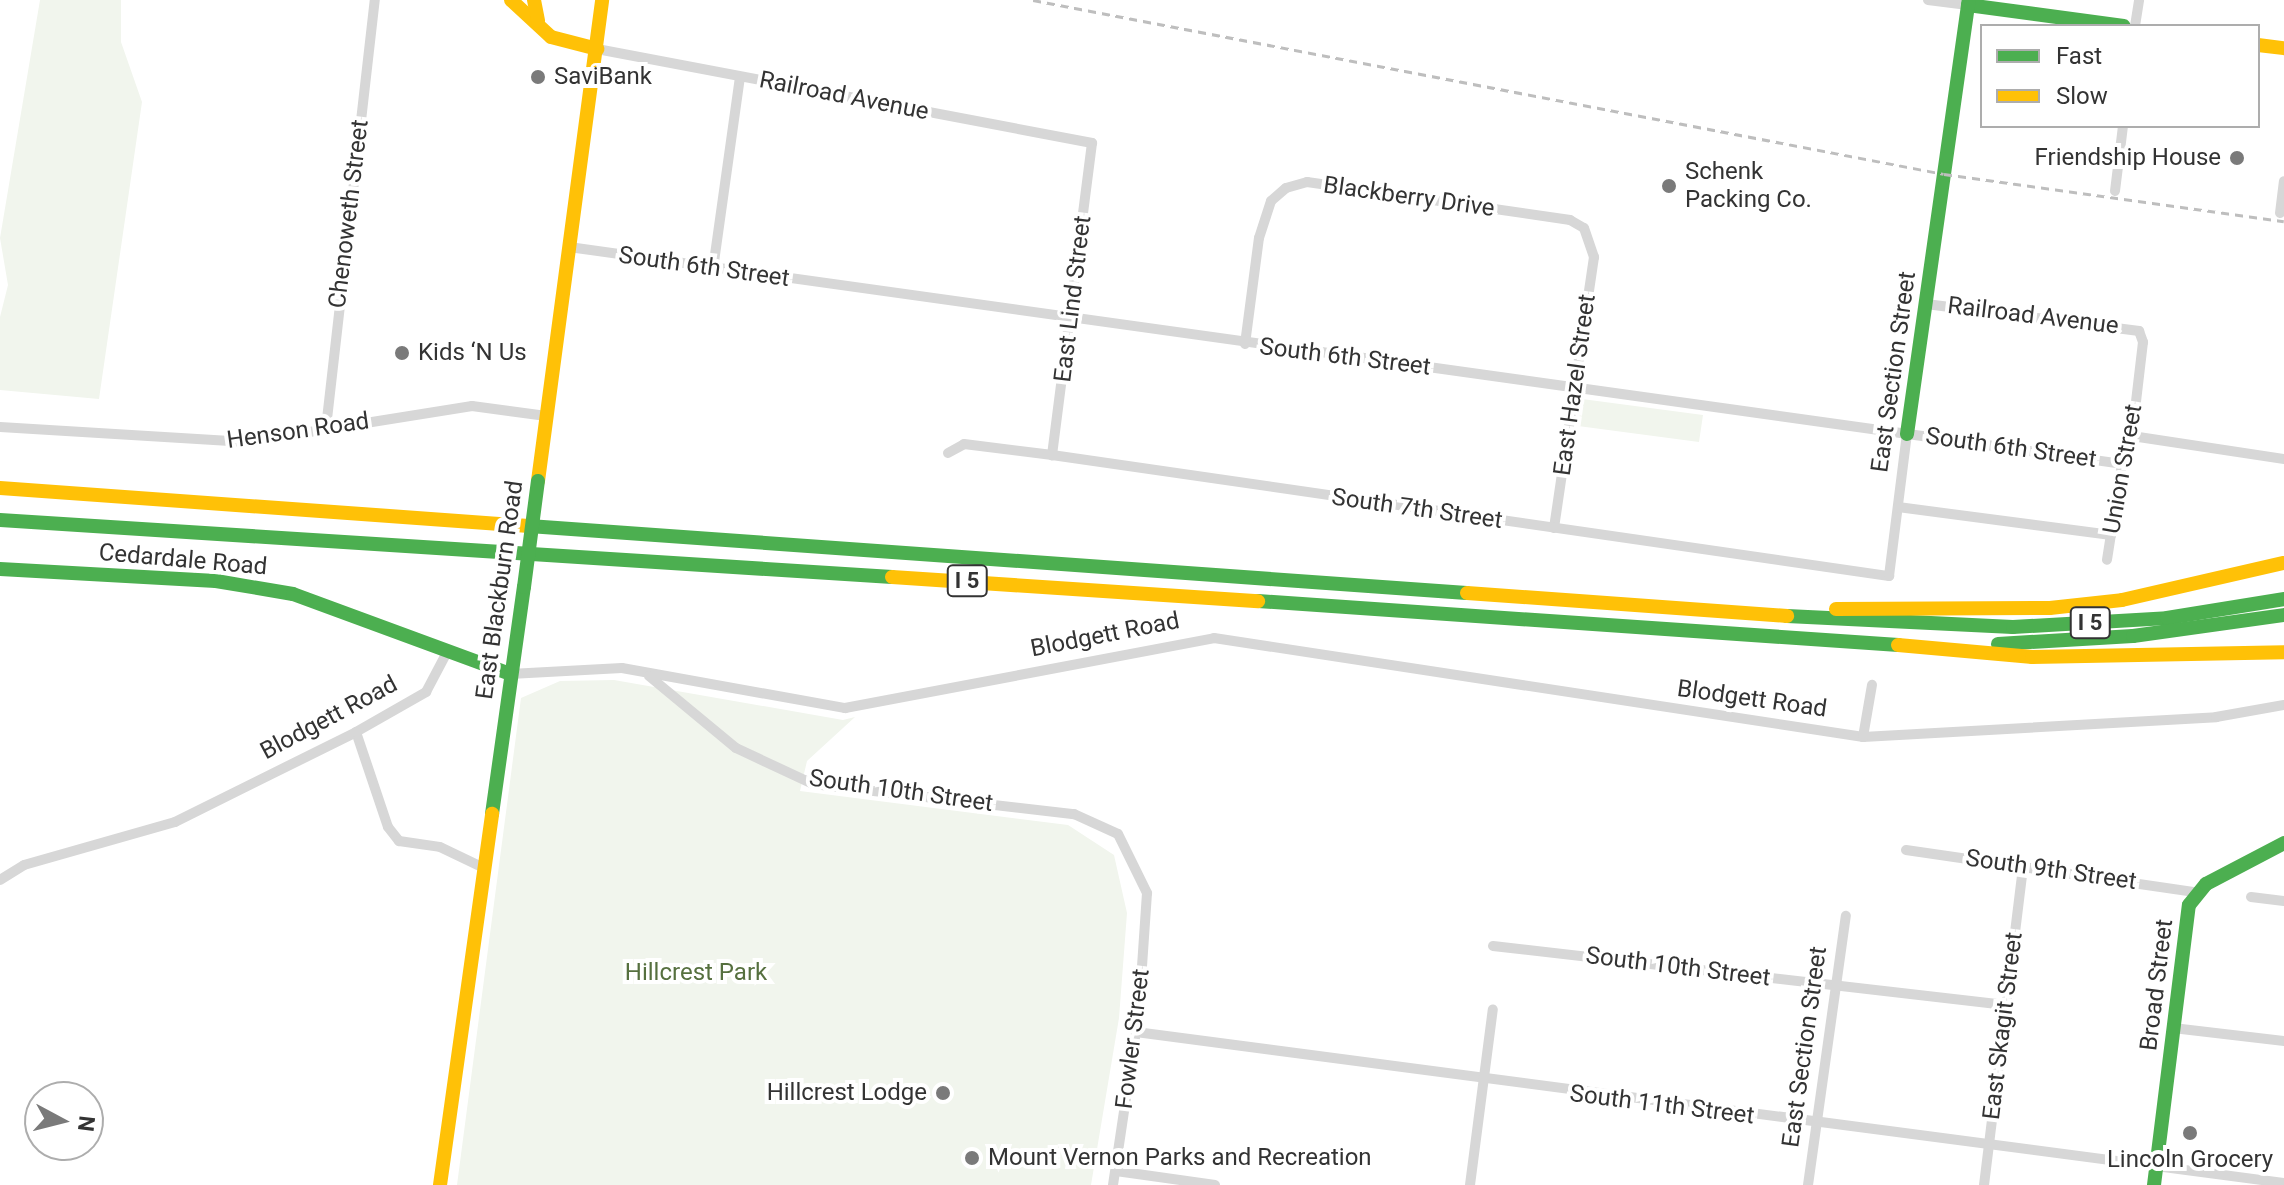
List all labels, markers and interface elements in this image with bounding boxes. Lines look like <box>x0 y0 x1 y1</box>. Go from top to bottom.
legend <box>1980 24 2260 128</box>
text: Fast <box>2056 42 2102 70</box>
place label: SaviBank <box>554 63 652 91</box>
street label: Railroad Avenue <box>757 65 931 127</box>
marker: SaviBank <box>529 68 547 86</box>
text: Slow <box>2056 82 2108 110</box>
street label: Chenoweth Street <box>323 118 375 310</box>
place label: Friendship House <box>2035 144 2221 172</box>
marker: Friendship House <box>2228 149 2246 167</box>
place label: Schenk Packing Co. <box>1685 158 1812 214</box>
street label: Blackberry Drive <box>1322 171 1496 223</box>
marker: Schenk Packing Co. <box>1660 177 1678 195</box>
street label: East Lind Street <box>1048 214 1098 384</box>
street label: South 6th Street <box>617 241 791 293</box>
street label: East Section Street <box>1866 270 1922 474</box>
street label: Railroad Avenue <box>1946 291 2120 341</box>
street label: East Hazel Street <box>1548 293 1602 477</box>
street label: South 6th Street <box>1258 332 1432 382</box>
place label: Kids ‘N Us <box>418 339 527 367</box>
marker: Kids ‘N Us <box>393 344 411 362</box>
street label: Union Street <box>2097 402 2149 536</box>
street label: Henson Road <box>225 407 371 455</box>
street label: South 6th Street <box>1924 422 2098 474</box>
street label: East Blackburn Road <box>470 479 530 701</box>
street label: South 7th Street <box>1330 483 1504 535</box>
street label: Cedardale Road <box>98 538 268 582</box>
road number: I 5 <box>945 563 989 599</box>
road number: I 5 <box>2068 605 2112 641</box>
street label: Blodgett Road <box>1028 606 1182 664</box>
street label: Blodgett Road <box>256 670 402 766</box>
street label: Blodgett Road <box>1675 674 1829 724</box>
street label: South 10th Street <box>807 764 995 818</box>
street label: South 9th Street <box>1964 844 2138 896</box>
street label: Broad Street <box>2135 918 2179 1052</box>
street label: East Skagit Street <box>1977 931 2029 1121</box>
street label: South 10th Street <box>1584 941 1772 993</box>
street label: East Section Street <box>1777 945 1833 1149</box>
park label: Hillcrest Park <box>625 959 767 987</box>
street label: Fowler Street <box>1110 967 1156 1111</box>
place label: Hillcrest Lodge <box>767 1079 927 1107</box>
street label: South 11th Street <box>1568 1079 1756 1131</box>
north arrow <box>24 1081 104 1161</box>
marker: Hillcrest Lodge <box>934 1084 952 1102</box>
text: N <box>73 1115 100 1133</box>
marker: Lincoln Grocery <box>2181 1124 2199 1142</box>
place label: Mount Vernon Parks and Recreation <box>988 1144 1372 1172</box>
place label: Lincoln Grocery <box>2107 1146 2273 1174</box>
marker: Mount Vernon Parks and Recreation <box>963 1149 981 1167</box>

